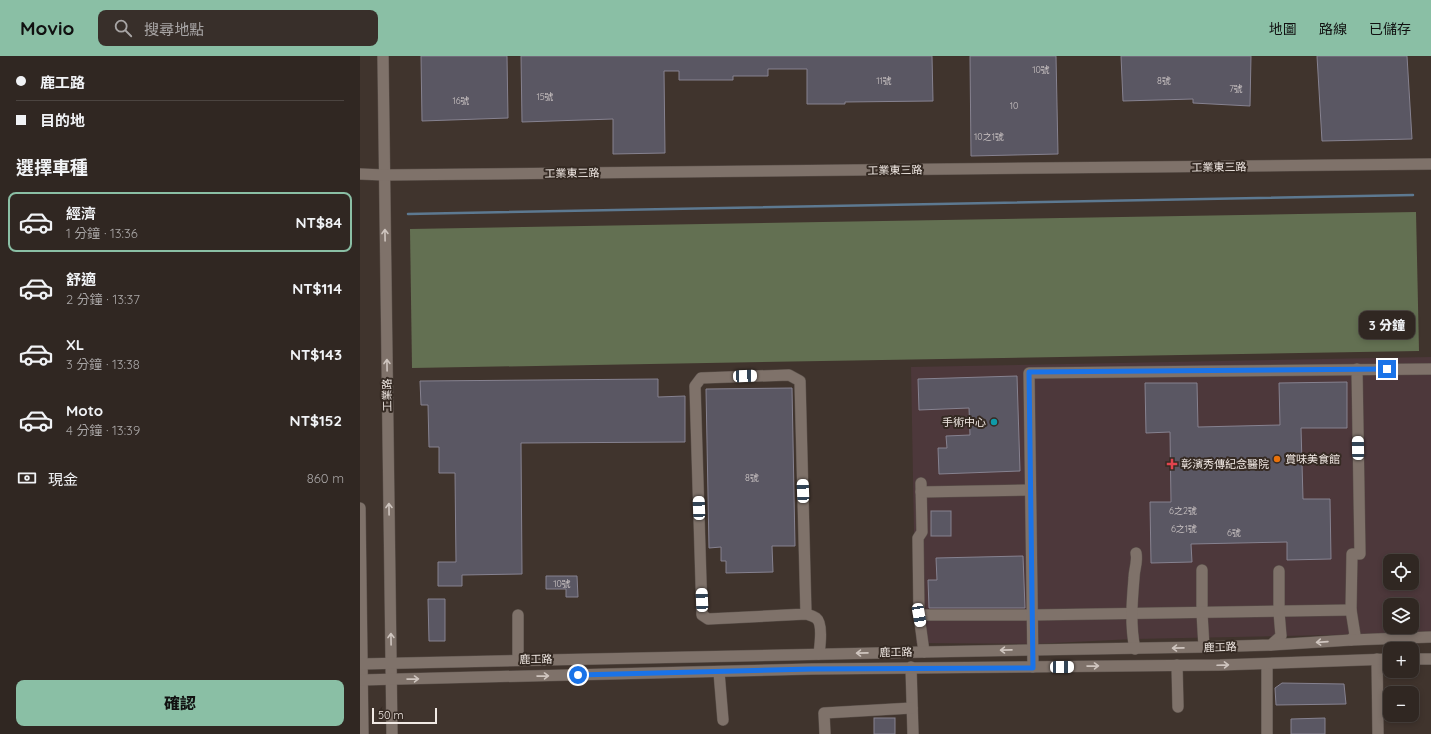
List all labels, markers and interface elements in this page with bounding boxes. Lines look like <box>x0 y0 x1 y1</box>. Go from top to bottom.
search box <box>98 10 378 46</box>
text: Movio <box>20 16 74 40</box>
icon: search <box>112 17 134 39</box>
text: 搜尋地點 <box>144 20 204 39</box>
text: 地圖 <box>1269 20 1297 38</box>
text: 路線 <box>1319 20 1347 38</box>
text: 已儲存 <box>1369 20 1411 38</box>
house number: 10號 <box>1032 64 1050 75</box>
text: 鹿工路 <box>40 73 85 92</box>
house number: 11號 <box>876 75 892 86</box>
house number: 8號 <box>1157 75 1171 86</box>
house number: 7號 <box>1229 83 1243 94</box>
house number: 15號 <box>536 91 554 102</box>
house number: 16號 <box>452 95 470 106</box>
house number: 10 <box>1010 100 1018 111</box>
text: 目的地 <box>40 111 85 130</box>
house number: 10之1號 <box>974 131 1004 142</box>
text: 選擇車種 <box>16 156 88 179</box>
street label: 工業東三路 <box>1191 160 1247 174</box>
street label: 工業東三路 <box>867 163 923 177</box>
street label: 工業東三路 <box>544 166 600 180</box>
icon: car <box>18 204 54 240</box>
text: 經濟 <box>66 204 96 223</box>
text: NT$84 <box>296 213 342 232</box>
text: 1 分鐘 · 13:36 <box>66 225 138 241</box>
one-way arrow <box>381 229 389 242</box>
icon: car <box>18 270 54 306</box>
text: 舒適 <box>66 270 96 289</box>
text: NT$114 <box>292 279 342 298</box>
text: 2 分鐘 · 13:37 <box>66 291 140 307</box>
callout: 3 分鐘 <box>1359 311 1415 339</box>
text: 3 分鐘 <box>1369 317 1405 333</box>
text: XL <box>66 335 84 354</box>
icon: car <box>18 336 54 372</box>
text: NT$143 <box>290 345 342 364</box>
text: 3 分鐘 · 13:38 <box>66 356 140 372</box>
one-way arrow <box>383 359 391 372</box>
route end <box>1378 360 1396 378</box>
car <box>733 370 757 382</box>
street label: 工業路 <box>380 378 394 412</box>
text: Moto <box>66 401 103 420</box>
icon: car <box>18 402 54 438</box>
text: NT$152 <box>290 411 342 430</box>
place label: 手術中心 <box>942 415 986 429</box>
marker: 手術中心 <box>989 417 999 427</box>
text: 4 分鐘 · 13:39 <box>66 422 140 438</box>
car <box>1352 436 1364 460</box>
place label: 賞味美食館 <box>1285 452 1340 466</box>
marker: 賞味美食館 <box>1272 454 1282 464</box>
place label: 彰濱秀傳紀念醫院 <box>1181 457 1269 471</box>
marker: 彰濱秀傳紀念醫院 <box>1166 458 1178 470</box>
icon: cash <box>16 467 38 489</box>
text: 現金 <box>48 470 78 489</box>
text: 860 m <box>307 470 344 486</box>
house number: 8號 <box>745 472 759 483</box>
car <box>797 479 809 503</box>
car <box>693 496 705 520</box>
one-way arrow <box>385 503 393 516</box>
house number: 6之2號 <box>1169 505 1197 516</box>
house number: 6之1號 <box>1171 523 1197 534</box>
house number: 6號 <box>1227 527 1241 538</box>
map controls <box>1383 554 1419 722</box>
button: locate <box>1383 554 1419 590</box>
house number: 10號 <box>553 578 571 589</box>
car <box>696 588 708 612</box>
button: layers <box>1383 598 1419 634</box>
car <box>911 602 927 628</box>
one-way arrow <box>387 633 395 646</box>
one-way arrow <box>1316 638 1329 645</box>
street label: 鹿工路 <box>1203 639 1237 655</box>
button: + <box>1383 642 1419 678</box>
one-way arrow <box>1172 644 1185 652</box>
street label: 鹿工路 <box>879 645 913 659</box>
one-way arrow <box>1000 646 1013 654</box>
one-way arrow <box>856 649 869 657</box>
street label: 鹿工路 <box>519 652 553 666</box>
car <box>1050 661 1074 673</box>
one-way arrow <box>1216 661 1229 668</box>
one-way arrow <box>1086 662 1099 670</box>
route start <box>569 666 587 684</box>
one-way arrow <box>536 672 549 680</box>
one-way arrow <box>406 675 419 683</box>
button: 確認 <box>16 680 344 726</box>
button: − <box>1383 686 1419 722</box>
scale bar <box>372 706 437 725</box>
text: 50 m <box>378 708 404 722</box>

